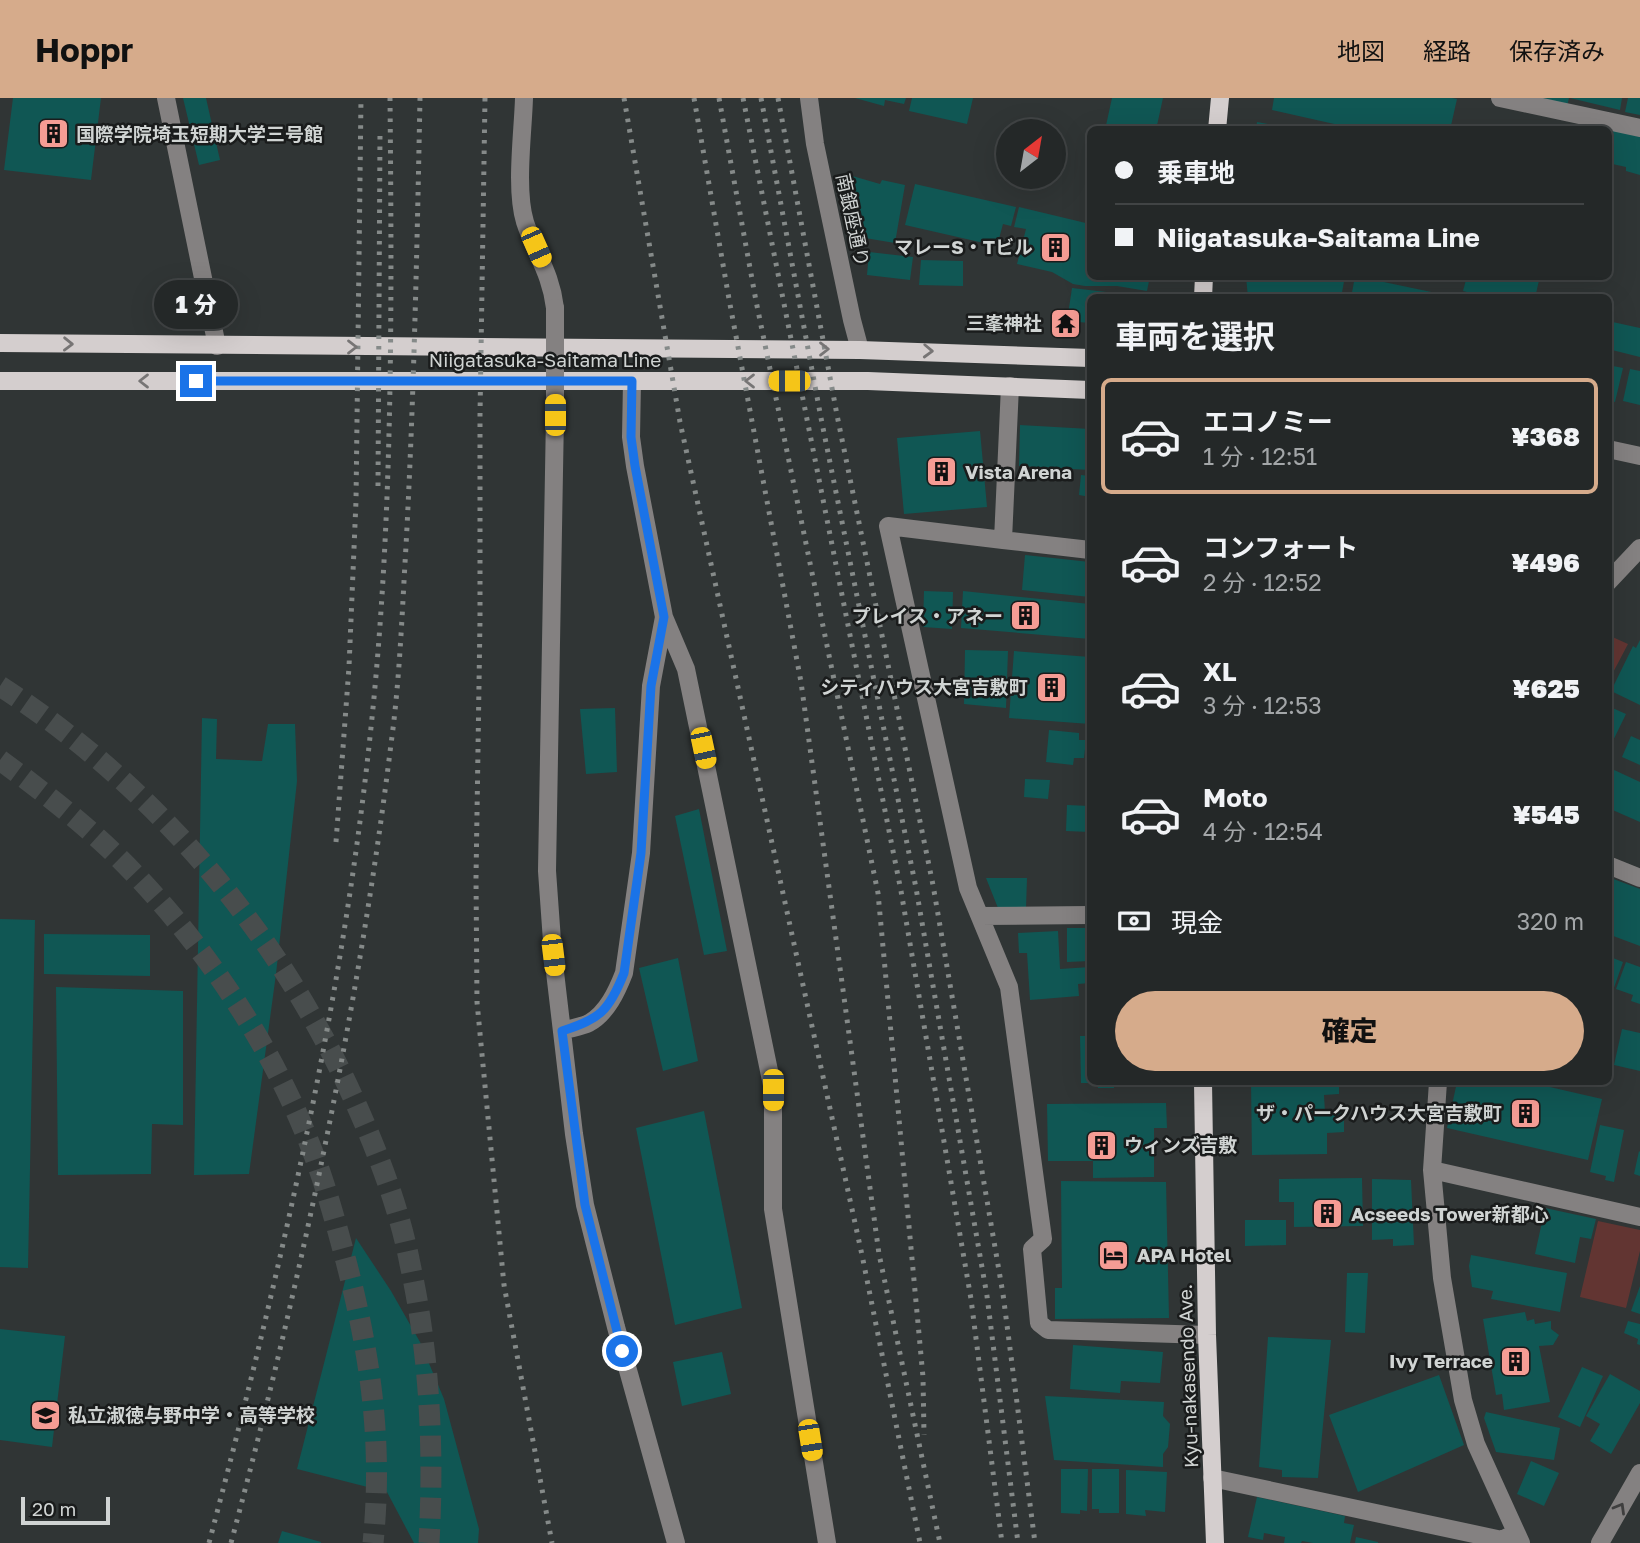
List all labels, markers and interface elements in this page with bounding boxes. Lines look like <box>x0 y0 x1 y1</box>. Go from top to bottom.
text: Hoppr <box>35 30 133 69</box>
text: 地図 <box>1337 36 1385 65</box>
text: 経路 <box>1423 36 1471 65</box>
text: 保存済み <box>1509 36 1605 65</box>
building icon: 国際学院埼玉短期大学三号館 <box>36 117 70 151</box>
north arrow <box>996 119 1066 189</box>
map controls <box>996 119 1066 189</box>
place label: 国際学院埼玉短期大学三号館 <box>76 122 323 145</box>
text: 乗車地 <box>1157 157 1235 188</box>
street label: 南銀座通り <box>832 171 875 269</box>
text: Niigatasuka-Saitama Line <box>1157 222 1480 253</box>
car <box>518 224 555 270</box>
building icon: マレーS・Tビル <box>1039 230 1073 264</box>
place label: マレーS・Tビル <box>894 235 1033 258</box>
callout: 1 分 <box>154 280 238 328</box>
text: 1 分 <box>176 290 216 318</box>
temple icon: 三峯神社 <box>1048 306 1082 340</box>
place label: 三峯神社 <box>966 311 1042 334</box>
text: 車両を選択 <box>1115 317 1275 355</box>
one-way arrow <box>63 337 74 352</box>
one-way arrow <box>347 339 357 355</box>
one-way arrow <box>819 342 830 357</box>
one-way arrow <box>923 344 934 359</box>
street label: Niigatasuka-Saitama Line <box>429 348 661 371</box>
route end <box>180 365 212 397</box>
car <box>769 371 811 392</box>
one-way arrow <box>139 373 149 389</box>
one-way arrow <box>745 373 755 389</box>
car <box>545 394 566 436</box>
icon: car <box>1119 405 1182 468</box>
text: エコノミー <box>1203 406 1333 437</box>
text: ¥368 <box>1511 421 1580 452</box>
text: 1 分 · 12:51 <box>1203 442 1317 470</box>
building icon: Vista Arena <box>925 455 959 489</box>
place label: Vista Arena <box>965 460 1072 483</box>
icon: car <box>1119 531 1182 594</box>
text: コンフォート <box>1203 532 1358 563</box>
text: ¥496 <box>1511 547 1580 578</box>
text: 2 分 · 12:52 <box>1203 568 1322 596</box>
building icon: プレイス・アネー <box>1009 599 1043 633</box>
place label: プレイス・アネー <box>852 604 1003 627</box>
text: XL <box>1203 656 1237 687</box>
icon: car <box>1119 657 1182 720</box>
building icon: シティハウス大宮吉敷町 <box>1034 670 1068 704</box>
text: ¥625 <box>1512 673 1580 704</box>
place label: シティハウス大宮吉敷町 <box>820 675 1028 698</box>
text: 3 分 · 12:53 <box>1203 691 1322 719</box>
car <box>689 725 718 771</box>
text: Moto <box>1203 782 1268 813</box>
icon: car <box>1119 783 1182 846</box>
text: ¥545 <box>1512 799 1580 830</box>
text: 4 分 · 12:54 <box>1203 817 1323 845</box>
icon: cash <box>1115 902 1153 940</box>
text: 現金 <box>1171 907 1223 938</box>
text: 320 m <box>1517 907 1584 935</box>
car <box>541 933 566 977</box>
button: 確定 <box>1115 991 1584 1071</box>
car <box>763 1069 784 1111</box>
building icon: ザ・パークハウス大宮吉敷町 <box>1508 1096 1542 1130</box>
place label: ザ・パークハウス大宮吉敷町 <box>1256 1101 1502 1124</box>
building icon: ウィンズ吉敷 <box>1084 1128 1118 1162</box>
place label: ウィンズ吉敷 <box>1124 1133 1238 1156</box>
building icon: Acseeds Tower新都心 <box>1311 1197 1345 1231</box>
place label: Acseeds Tower新都心 <box>1351 1202 1549 1225</box>
hotel icon: APA Hotel <box>1097 1238 1131 1272</box>
place label: APA Hotel <box>1137 1243 1231 1266</box>
street label: Kyu-nakasendo Ave. <box>1173 1284 1202 1468</box>
route start <box>606 1335 638 1367</box>
building icon: Ivy Terrace <box>1499 1344 1533 1378</box>
place label: Ivy Terrace <box>1389 1349 1493 1372</box>
school or university icon: 私立淑徳与野中学・高等学校 <box>28 1398 62 1432</box>
place label: 私立淑徳与野中学・高等学校 <box>68 1403 315 1426</box>
car <box>797 1418 824 1462</box>
scale bar <box>21 1494 110 1526</box>
text: 20 m <box>32 1497 76 1520</box>
one-way arrow <box>1612 1503 1625 1516</box>

